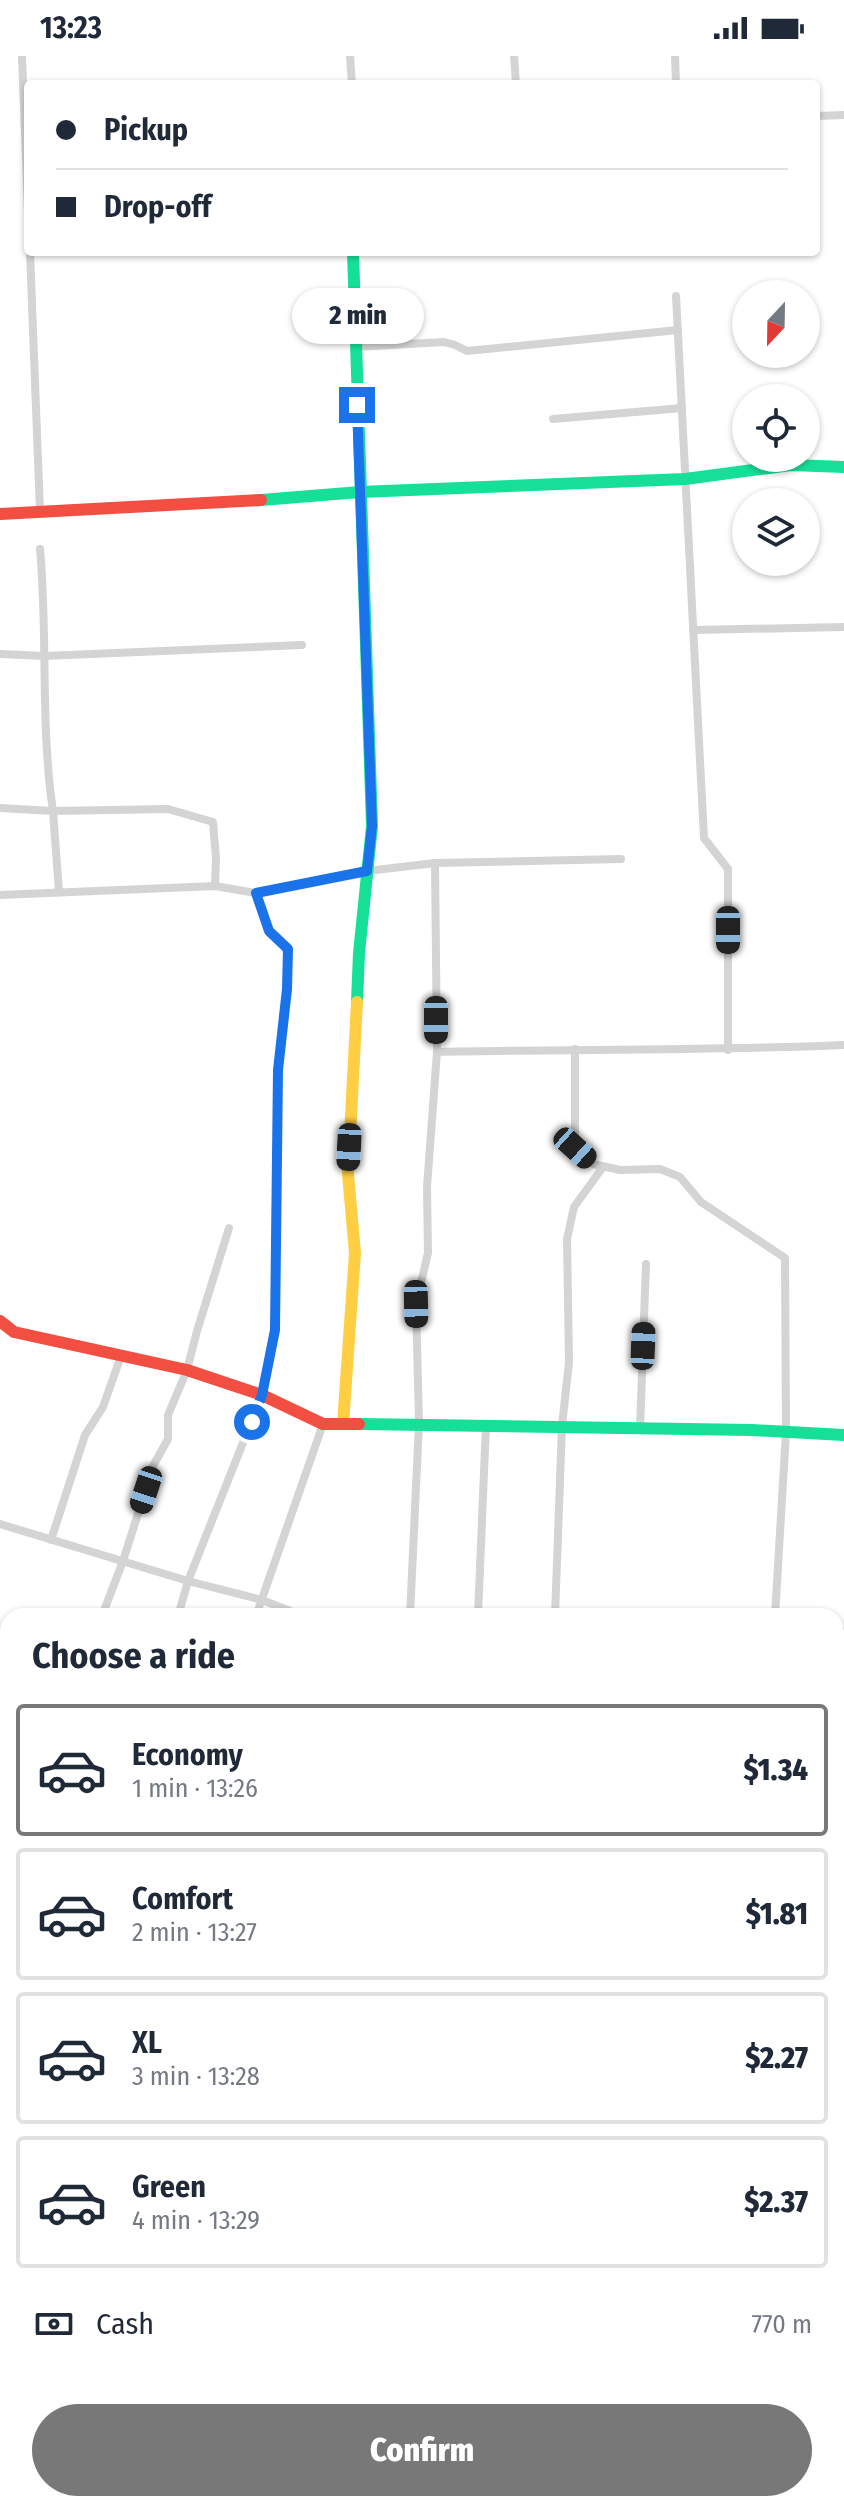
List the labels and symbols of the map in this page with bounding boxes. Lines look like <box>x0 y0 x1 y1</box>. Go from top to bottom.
north arrow <box>732 280 820 368</box>
callout: 2 min <box>291 289 423 345</box>
route end <box>339 387 375 423</box>
car <box>716 906 740 954</box>
car <box>424 996 448 1044</box>
car <box>336 1122 362 1172</box>
car <box>549 1123 601 1173</box>
car <box>404 1280 428 1328</box>
car <box>630 1322 656 1370</box>
route start <box>234 1404 270 1440</box>
car <box>127 1463 165 1517</box>

